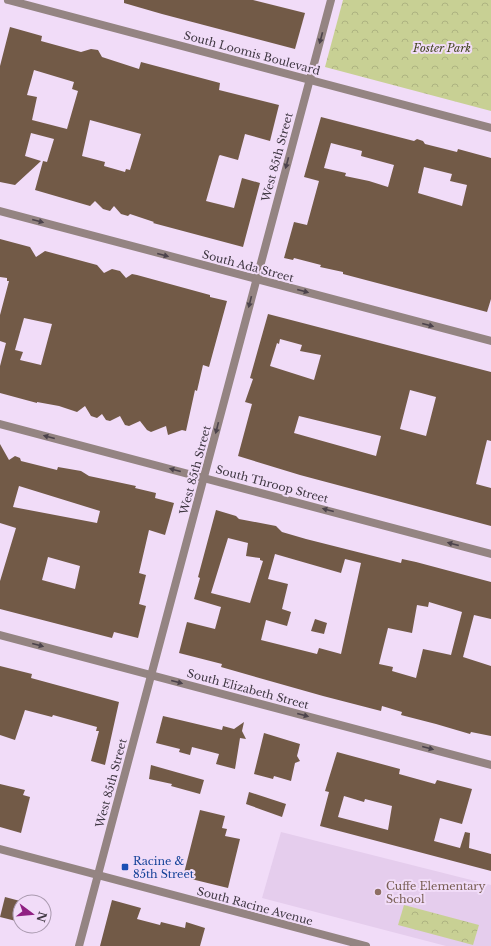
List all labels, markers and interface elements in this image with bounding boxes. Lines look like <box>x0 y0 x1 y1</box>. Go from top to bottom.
street label: South Loomis Boulevard <box>182 28 322 78</box>
one-way arrow <box>318 32 324 44</box>
park label: Foster Park <box>412 41 471 55</box>
street label: West 85th Street <box>258 110 296 204</box>
one-way arrow <box>284 157 290 169</box>
one-way arrow <box>32 218 44 224</box>
street label: South Ada Street <box>201 247 296 285</box>
one-way arrow <box>157 252 170 258</box>
one-way arrow <box>296 289 309 295</box>
one-way arrow <box>246 296 252 308</box>
one-way arrow <box>422 322 434 328</box>
one-way arrow <box>214 422 220 434</box>
street label: West 85th Street <box>176 423 214 517</box>
one-way arrow <box>43 433 55 439</box>
street label: South Throop Street <box>214 462 331 506</box>
one-way arrow <box>169 467 181 473</box>
one-way arrow <box>321 507 334 513</box>
one-way arrow <box>447 540 460 546</box>
one-way arrow <box>32 642 44 648</box>
street label: South Elizabeth Street <box>186 666 311 712</box>
one-way arrow <box>171 679 183 685</box>
one-way arrow <box>297 712 309 718</box>
street label: West 85th Street <box>92 736 130 830</box>
one-way arrow <box>422 745 434 751</box>
place label: Racine & 85th Street <box>133 854 195 881</box>
marker: Racine & 85th Street <box>120 862 130 872</box>
place label: Cuffe Elementary School <box>386 879 486 906</box>
street label: South Racine Avenue <box>196 884 314 928</box>
marker: Cuffe Elementary School <box>373 887 383 897</box>
north arrow <box>12 894 52 934</box>
text: N <box>33 910 50 924</box>

